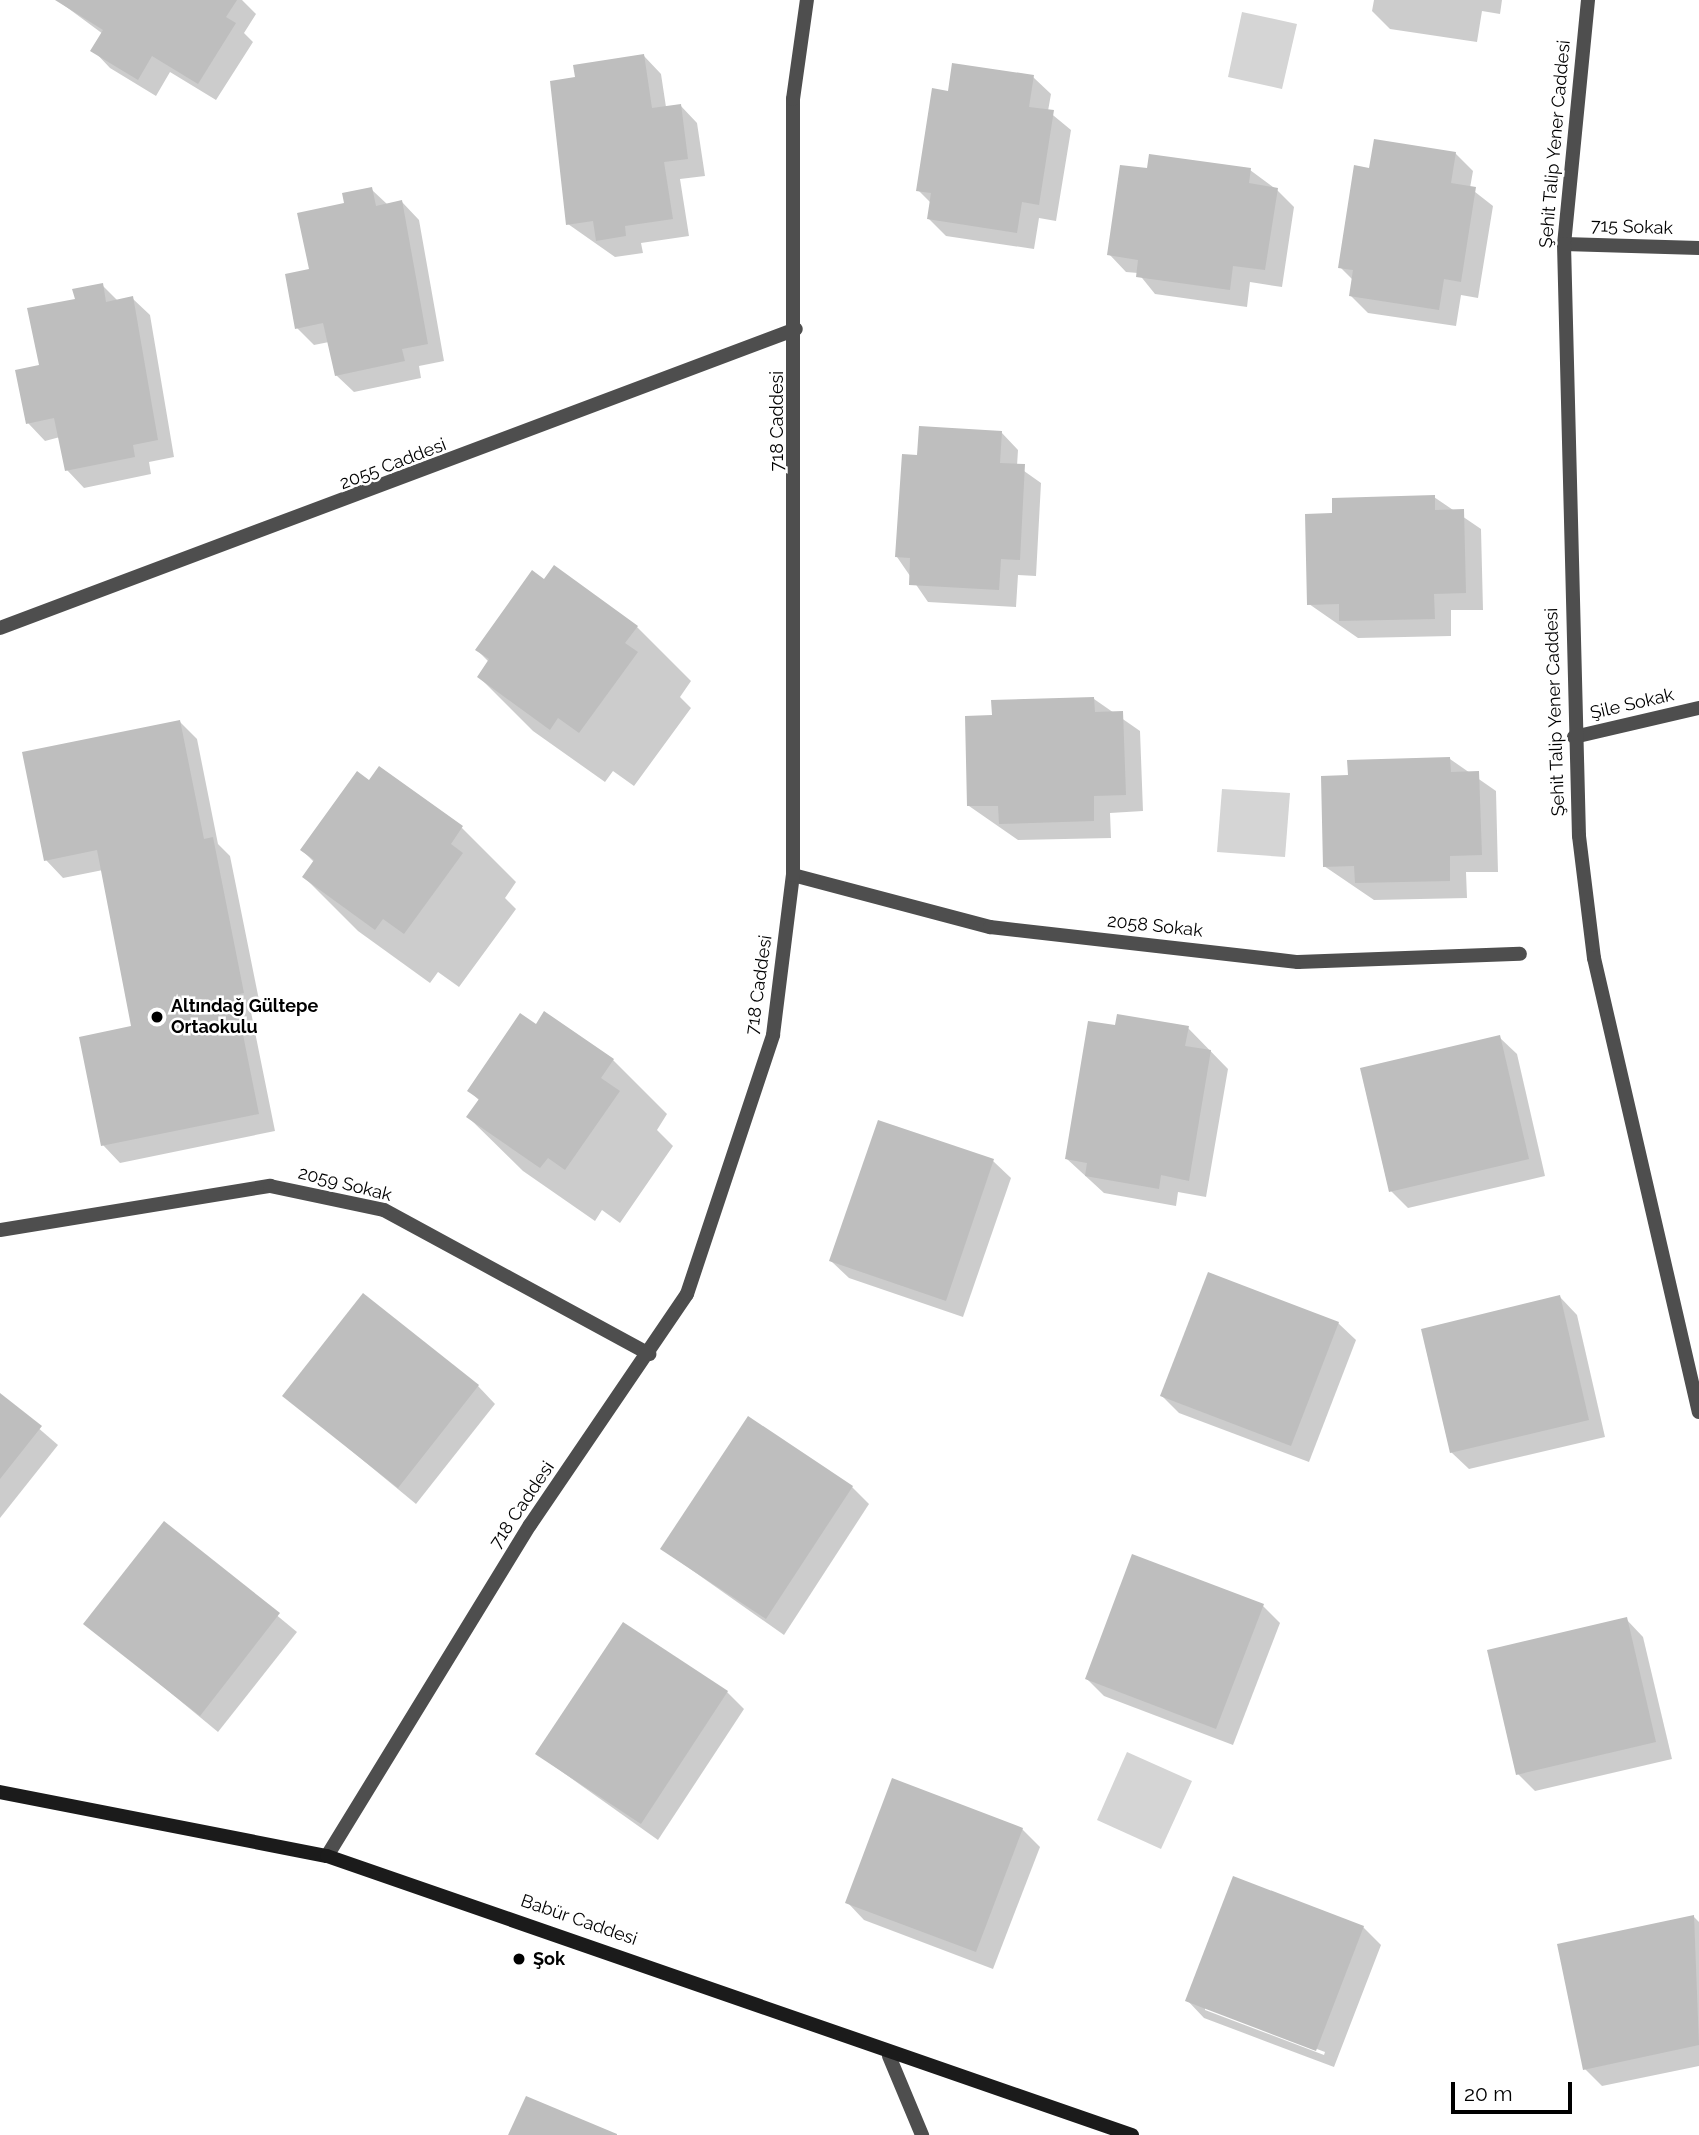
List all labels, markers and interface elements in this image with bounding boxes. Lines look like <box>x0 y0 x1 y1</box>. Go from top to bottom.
street label: Şehit Talip Yener Caddesi <box>1535 38 1575 250</box>
street label: 715 Sokak <box>1591 215 1673 239</box>
street label: 718 Caddesi <box>766 371 788 471</box>
street label: 2055 Caddesi <box>337 434 449 494</box>
street label: Şehit Talip Yener Caddesi <box>1541 607 1569 817</box>
street label: Şile Sokak <box>1588 684 1676 724</box>
street label: 2058 Sokak <box>1106 910 1204 942</box>
street label: 718 Caddesi <box>741 934 777 1036</box>
place label: Altındağ Gültepe Ortaokulu <box>171 996 318 1038</box>
marker: Altındağ Gültepe Ortaokulu <box>149 1009 165 1025</box>
street label: 2059 Sokak <box>296 1162 394 1206</box>
street label: 718 Caddesi <box>485 1457 559 1553</box>
street label: Babür Caddesi <box>518 1890 640 1950</box>
place label: Şok <box>533 1948 565 1970</box>
marker: Şok <box>511 1951 527 1967</box>
scale bar <box>1454 2068 1575 2112</box>
text: 20 m <box>1464 2081 1512 2106</box>

